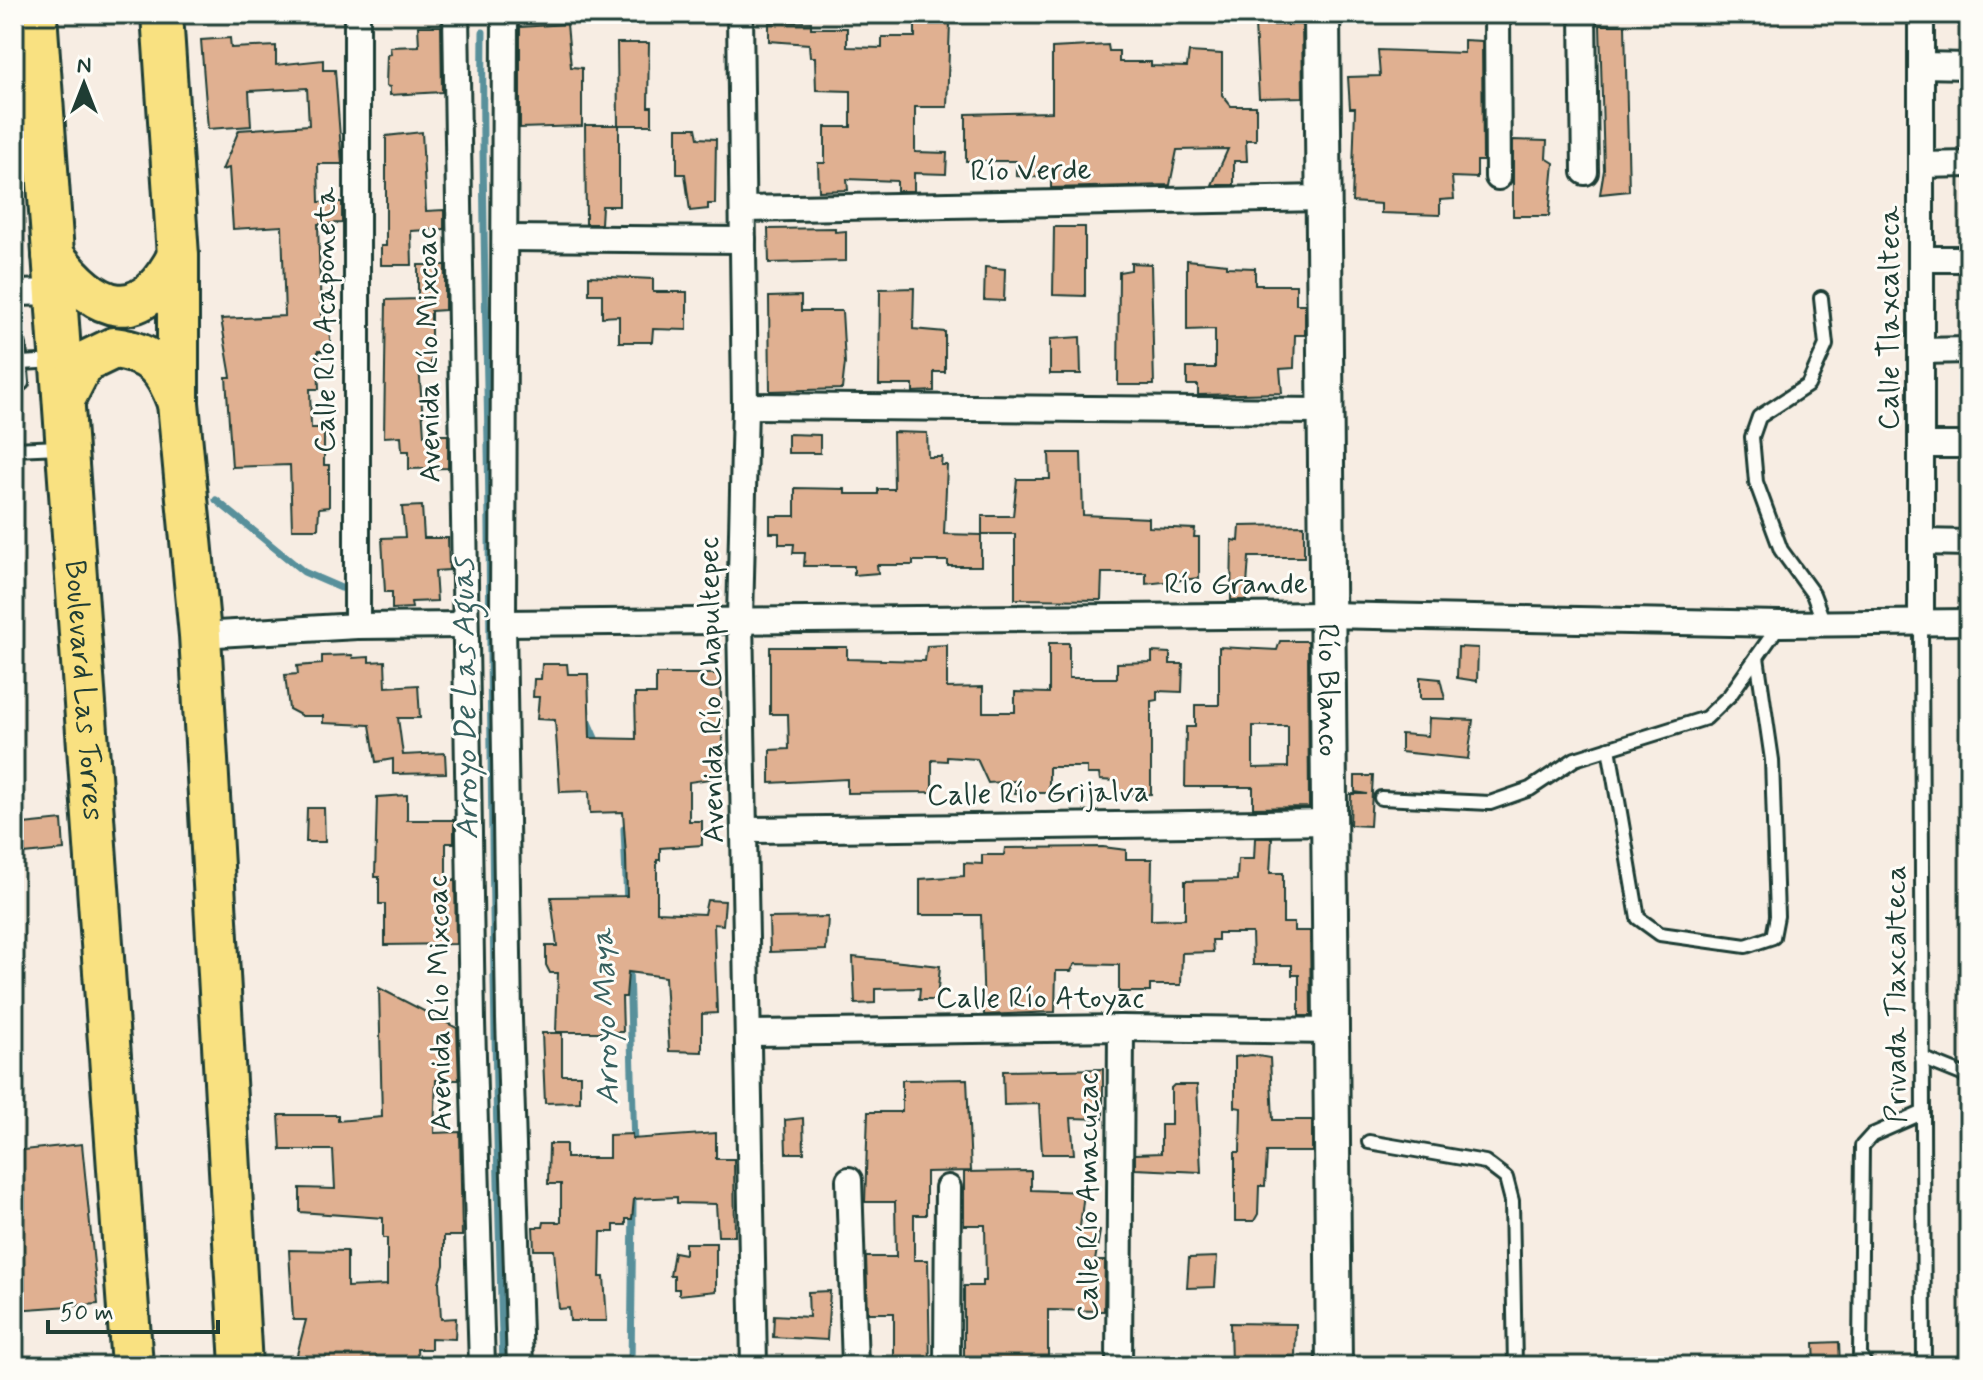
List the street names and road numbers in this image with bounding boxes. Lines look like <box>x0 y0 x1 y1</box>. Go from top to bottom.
street label: Río Verde <box>970 150 1092 192</box>
street label: Calle Río Acaponeta <box>306 186 345 453</box>
street label: Calle Tlaxcalteca <box>1870 205 1909 430</box>
street label: Avenida Río Mixcoac <box>407 227 451 483</box>
street label: Avenida Río Chapultepec <box>690 536 734 844</box>
street label: Boulevard Las Torres <box>55 559 113 822</box>
street label: Río Grande <box>1164 565 1308 604</box>
street label: Río Blanco <box>1308 623 1348 757</box>
street label: Calle Río Grijalva <box>926 773 1150 815</box>
street label: Privada Tlaxcalteca <box>1877 865 1916 1123</box>
street label: Avenida Río Mixcoac <box>418 875 462 1131</box>
street label: Calle Río Atoyac <box>936 979 1144 1018</box>
street label: Calle Río Amacuzac <box>1069 1072 1108 1322</box>

